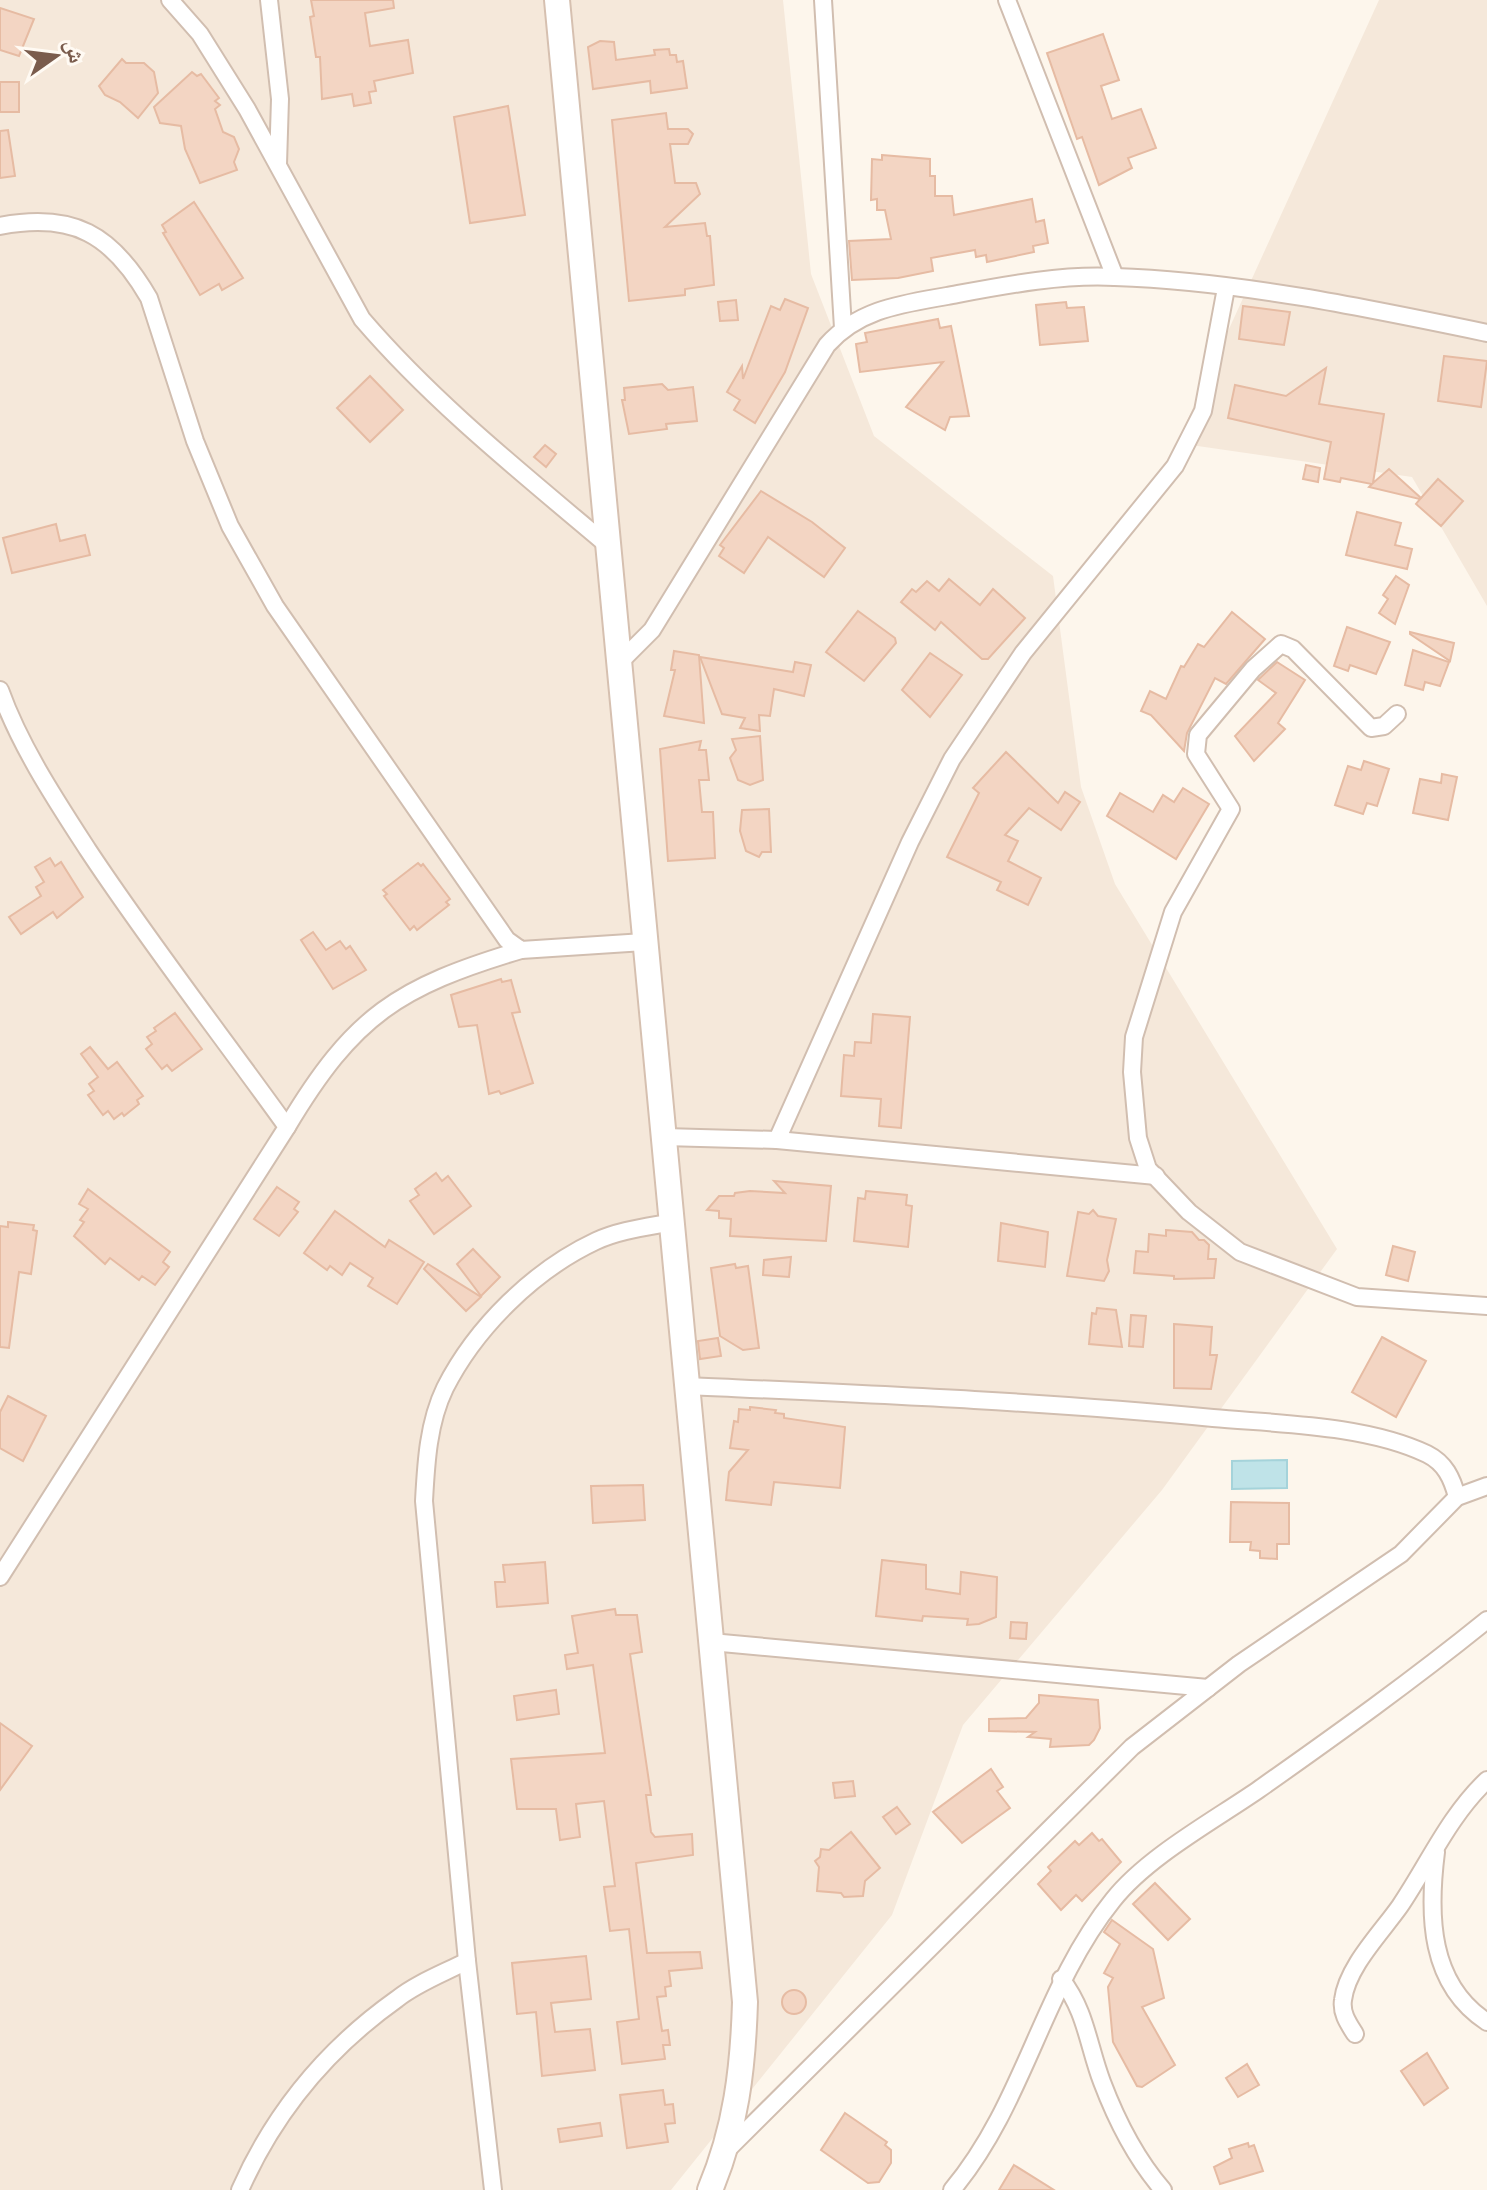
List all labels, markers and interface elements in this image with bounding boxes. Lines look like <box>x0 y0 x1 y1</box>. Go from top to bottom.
north arrow <box>16 16 96 96</box>
text: ش <box>57 37 89 66</box>

